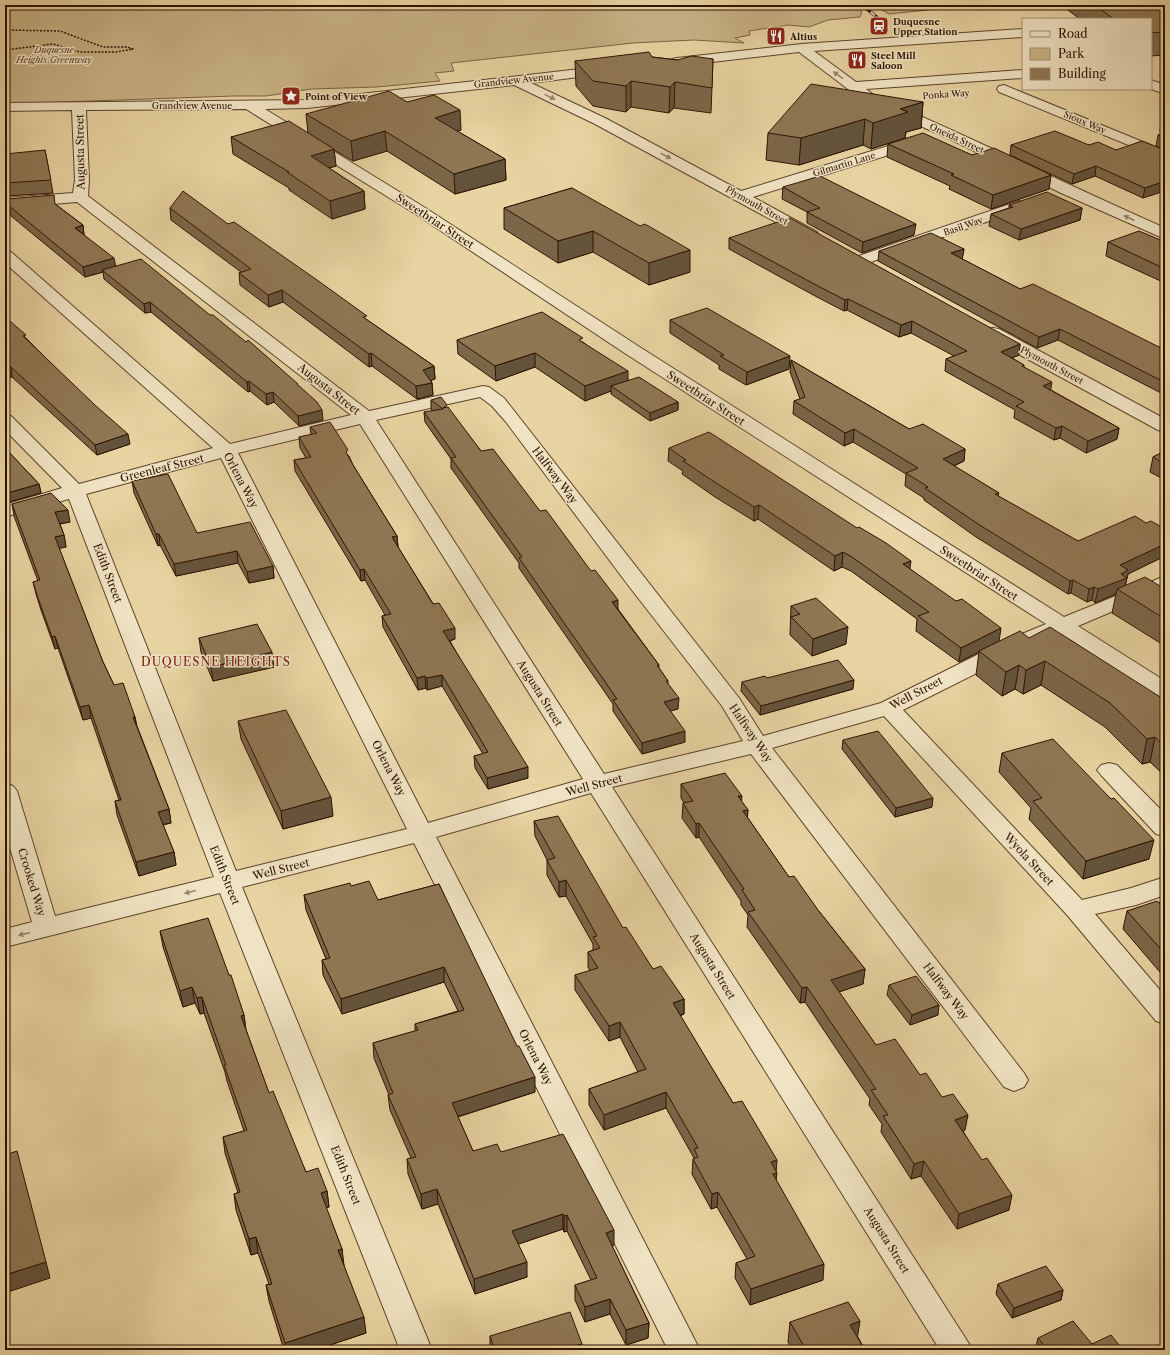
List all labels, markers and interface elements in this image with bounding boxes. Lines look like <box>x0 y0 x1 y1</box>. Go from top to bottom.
station icon: Duquesne Upper Station <box>868 15 890 37</box>
place label: Duquesne Upper Station <box>893 16 957 37</box>
legend <box>1022 18 1152 90</box>
restaurant icon: Altius <box>765 25 787 47</box>
text: Road <box>1058 26 1088 41</box>
place label: Altius <box>789 31 817 42</box>
park label: Duquesne Heights Greenway <box>15 44 92 65</box>
text: Park <box>1058 46 1085 61</box>
restaurant icon: Steel Mill Saloon <box>846 49 868 71</box>
place label: Steel Mill Saloon <box>871 50 916 71</box>
text: Building <box>1058 66 1106 81</box>
street label: Grandview Avenue <box>473 70 555 90</box>
one-way arrow <box>833 71 843 79</box>
place icon: Point of View <box>280 85 302 107</box>
street label: Ponka Way <box>922 87 971 101</box>
place label: Point of View <box>305 91 368 102</box>
one-way arrow <box>544 94 555 100</box>
street label: Grandview Avenue <box>152 100 232 111</box>
street label: Sioux Way <box>1062 108 1109 136</box>
street label: Augusta Street <box>72 114 88 191</box>
street label: Oneida Street <box>928 121 987 156</box>
street label: Gilmartin Lane <box>811 149 877 179</box>
one-way arrow <box>660 153 671 159</box>
street label: Plymouth Street <box>724 183 791 227</box>
street label: Sweetbriar Street <box>393 190 477 252</box>
street label: Basil Way <box>942 214 985 238</box>
one-way arrow <box>1124 215 1135 221</box>
street label: Plymouth Street <box>1019 344 1086 387</box>
street label: Augusta Street <box>294 360 363 418</box>
street label: Sweetbriar Street <box>664 367 748 429</box>
street label: Halfway Way <box>529 444 581 507</box>
street label: Orlena Way <box>221 450 262 511</box>
street label: Greenleaf Street <box>119 451 205 485</box>
street label: Edith Street <box>90 541 126 605</box>
street label: Sweetbriar Street <box>937 542 1021 604</box>
district label: DUQUESNE HEIGHTS <box>141 654 291 669</box>
street label: Augusta Street <box>513 656 566 729</box>
street label: Well Street <box>886 673 945 713</box>
street label: Halfway Way <box>726 701 776 766</box>
street label: Orlena Way <box>369 738 409 799</box>
street label: Well Street <box>563 771 624 800</box>
street label: Wyola Street <box>1000 829 1057 888</box>
street label: Edith Street <box>207 843 243 907</box>
street label: Crooked Way <box>15 846 49 919</box>
street label: Well Street <box>250 855 311 883</box>
one-way arrow <box>184 889 197 895</box>
street label: Augusta Street <box>686 929 739 1002</box>
one-way arrow <box>17 931 30 937</box>
street label: Halfway Way <box>920 960 972 1023</box>
street label: Orlena Way <box>516 1027 556 1088</box>
street label: Edith Street <box>328 1143 364 1207</box>
street label: Augusta Street <box>860 1203 913 1276</box>

